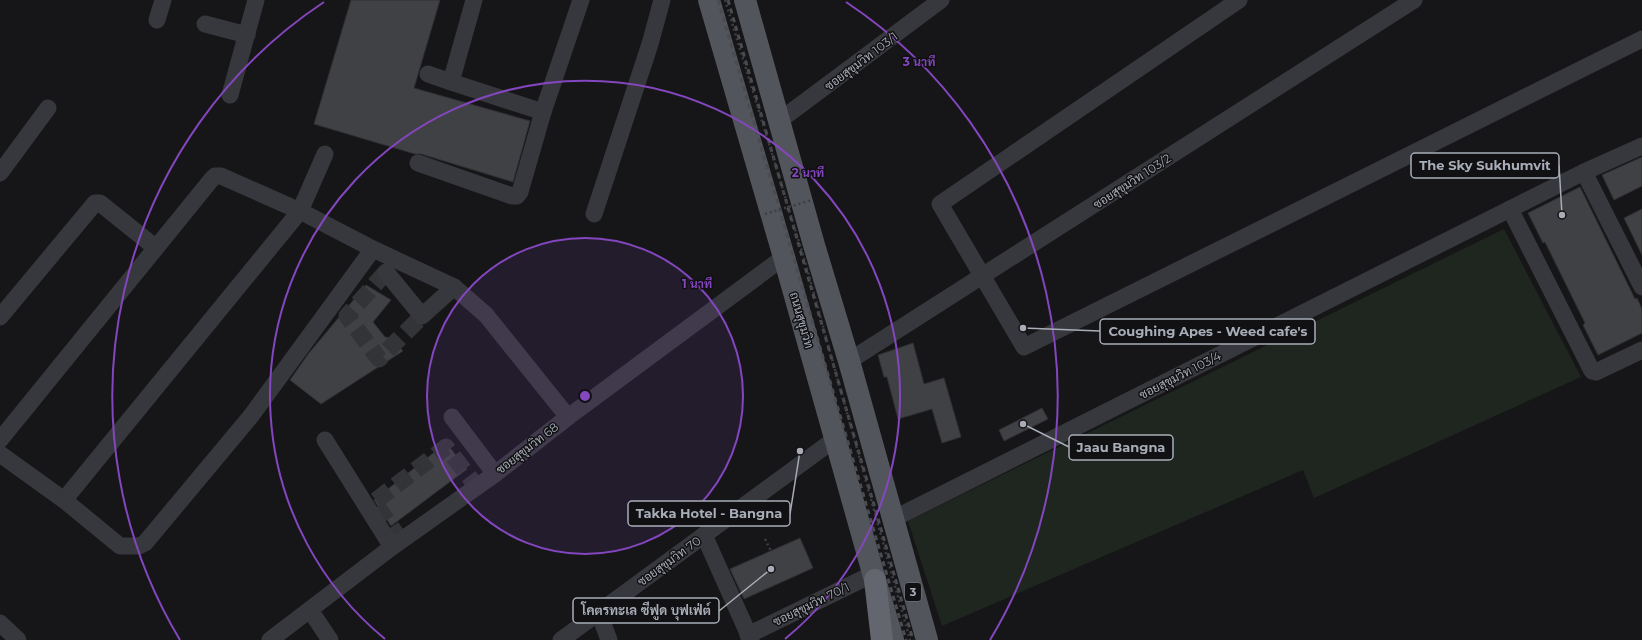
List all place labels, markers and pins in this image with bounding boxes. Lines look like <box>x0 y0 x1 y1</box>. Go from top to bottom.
callout: The Sky Sukhumvit <box>1411 153 1559 178</box>
callout: Coughing Apes - Weed cafe's <box>1100 319 1315 344</box>
centre of rings <box>578 389 592 403</box>
callout: Jaau Bangna <box>1069 435 1173 460</box>
callout: Takka Hotel - Bangna <box>628 501 790 526</box>
callout: โคตรทะเล ซีฟูด บุฟเฟ่ต์ <box>573 598 719 623</box>

